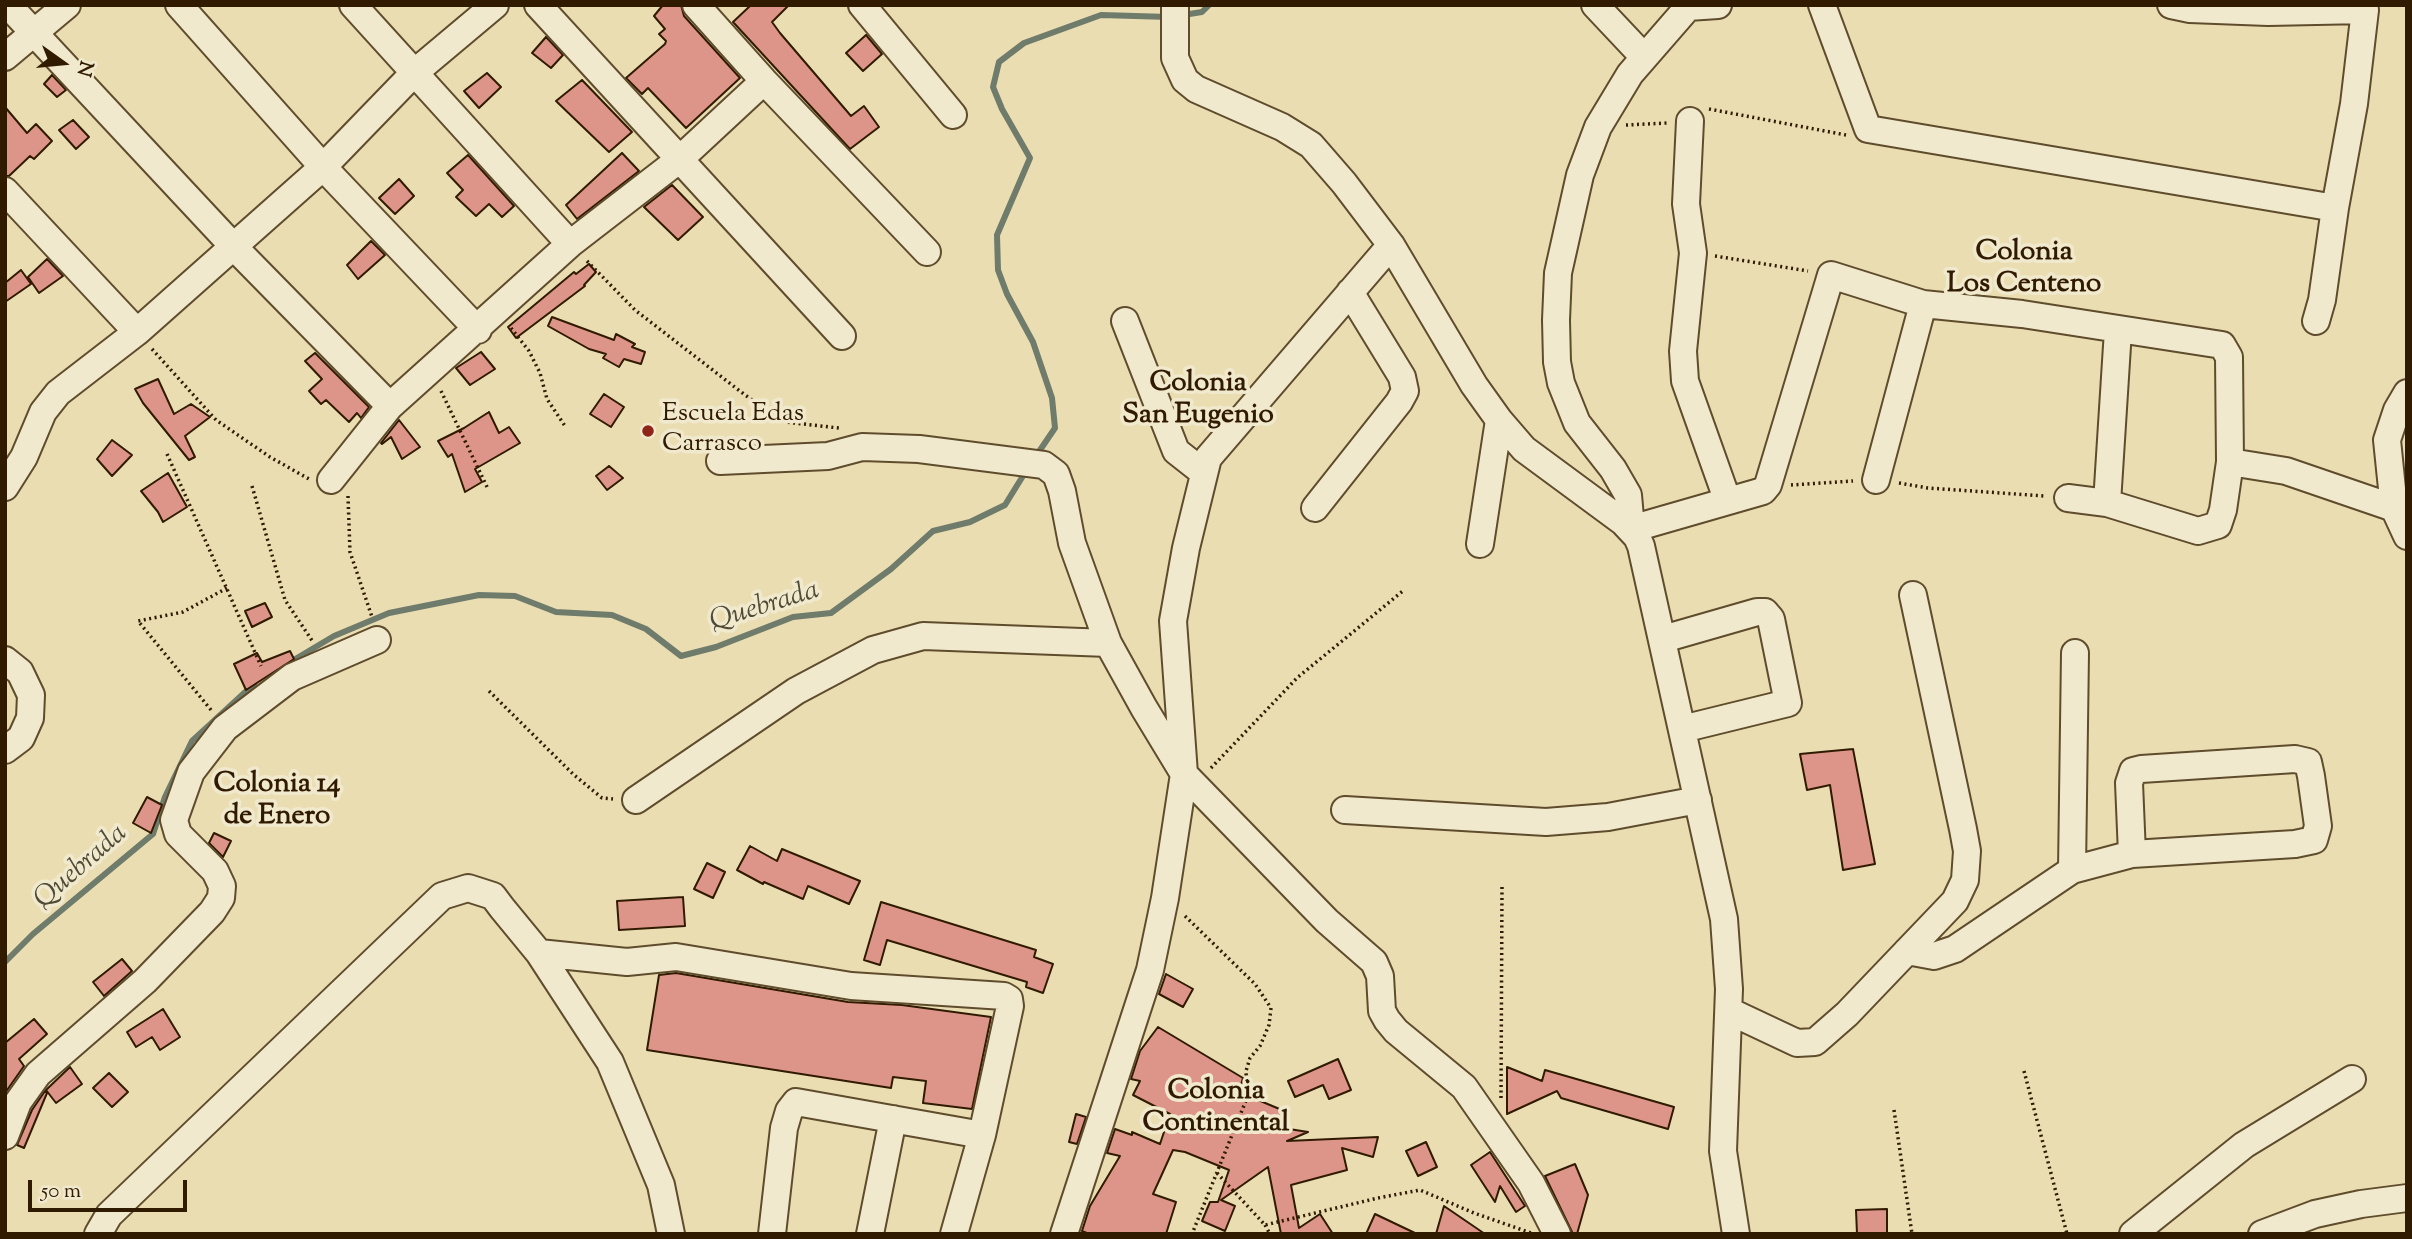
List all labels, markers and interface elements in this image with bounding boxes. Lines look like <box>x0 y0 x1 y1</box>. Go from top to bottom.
north arrow <box>28 28 98 98</box>
text: N <box>69 58 99 79</box>
district label: Colonia Los Centeno <box>1947 237 2101 303</box>
district label: Colonia San Eugenio <box>1122 368 1274 434</box>
place label: Escuela Edas Carrasco <box>662 400 804 462</box>
marker: Escuela Edas Carrasco <box>640 423 656 439</box>
water label: Quebrada <box>706 576 824 640</box>
district label: Colonia 14 de Enero <box>214 769 340 835</box>
water label: Quebrada <box>29 818 135 918</box>
district label: Colonia Continental <box>1143 1076 1289 1142</box>
scale bar <box>32 1166 191 1210</box>
text: 50 m <box>41 1177 81 1207</box>

